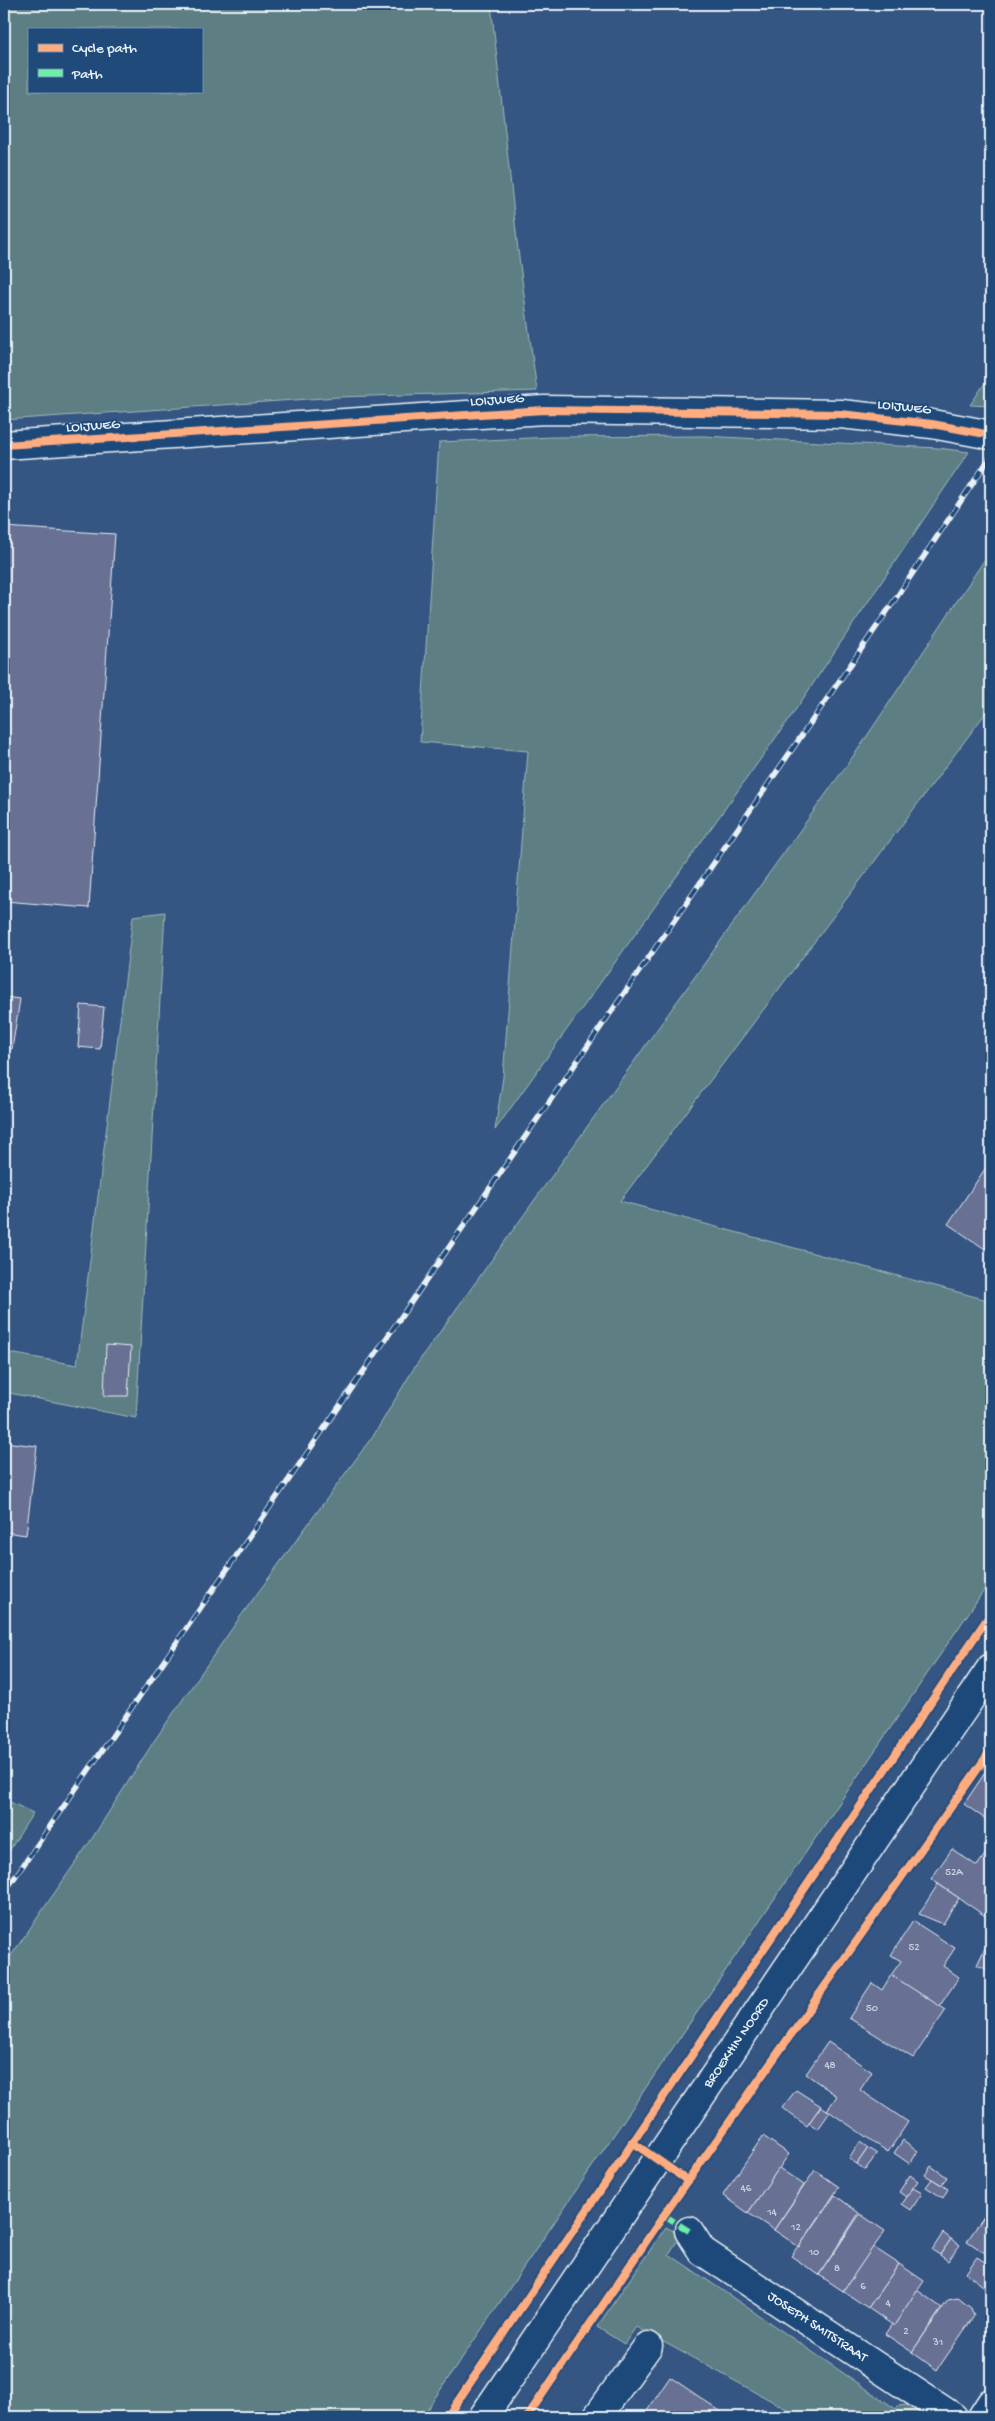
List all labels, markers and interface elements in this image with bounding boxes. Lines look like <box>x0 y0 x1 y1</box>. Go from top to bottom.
legend <box>28 28 202 92</box>
text: Cycle path <box>72 40 137 58</box>
text: Path <box>71 66 103 84</box>
street label: LOIJWEG <box>470 391 526 411</box>
street label: LOIJWEG <box>876 397 933 419</box>
street label: LOIJWEG <box>66 417 122 437</box>
house number: 52A <box>945 1867 963 1879</box>
house number: 52 <box>908 1942 920 1954</box>
street label: BROEKHIN NOORD <box>699 1994 774 2092</box>
house number: 50 <box>866 2003 878 2015</box>
house number: 48 <box>824 2060 836 2072</box>
house number: 46 <box>741 2183 752 2195</box>
house number: 14 <box>766 2207 778 2219</box>
house number: 12 <box>790 2222 802 2234</box>
house number: 10 <box>808 2247 819 2259</box>
house number: 8 <box>834 2263 840 2275</box>
house number: 6 <box>860 2281 866 2293</box>
street label: JOSEPH SMITSTRAAT <box>764 2288 871 2367</box>
house number: 4 <box>885 2298 891 2310</box>
house number: 2 <box>903 2326 909 2338</box>
house number: 31 <box>932 2337 943 2349</box>

